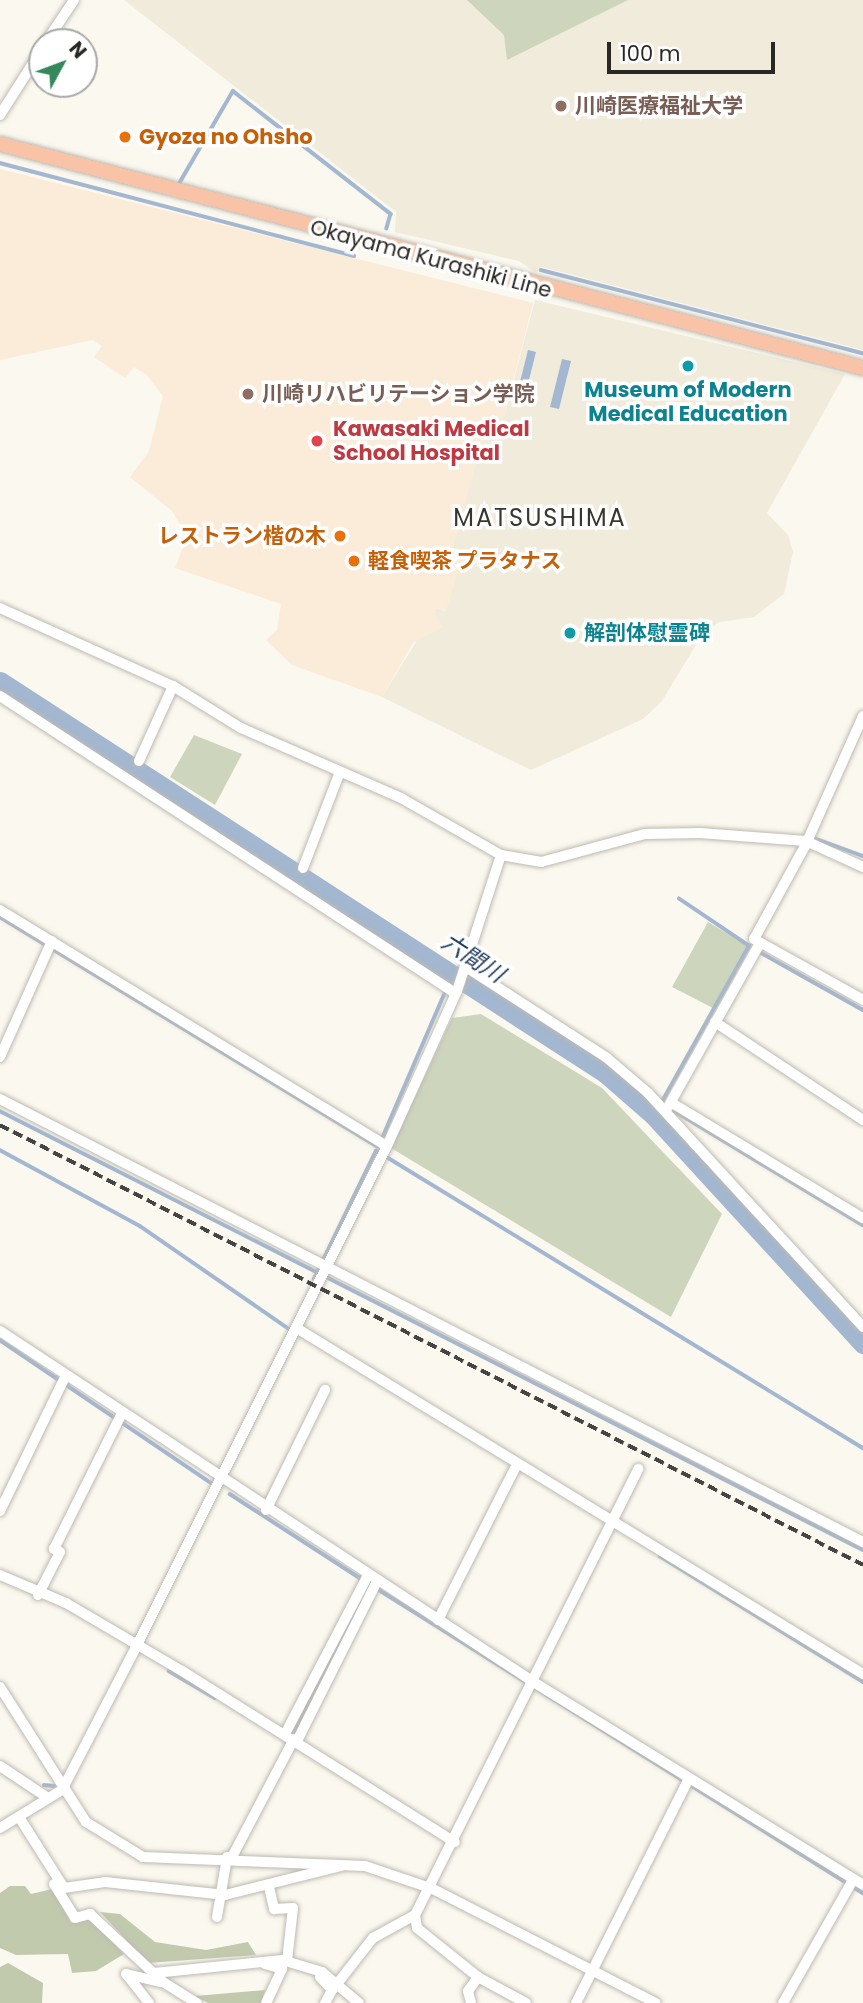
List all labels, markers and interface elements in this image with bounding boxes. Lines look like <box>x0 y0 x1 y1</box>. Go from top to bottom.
north arrow <box>28 28 98 98</box>
scale bar <box>611 28 779 72</box>
text: N <box>63 36 93 64</box>
text: 100 m <box>620 39 680 68</box>
place label: 川崎医療福祉大学 <box>575 93 743 119</box>
marker: 川崎医療福祉大学 <box>553 98 569 114</box>
place label: Gyoza no Ohsho <box>139 124 313 150</box>
marker: Gyoza no Ohsho <box>117 129 133 145</box>
street label: Okayama Kurashiki Line <box>308 215 554 303</box>
marker: Museum of Modern Medical Education <box>680 358 696 374</box>
place label: Museum of Modern Medical Education <box>584 377 792 427</box>
place label: 川崎リハビリテーション学院 <box>262 381 535 407</box>
marker: 川崎リハビリテーション学院 <box>240 386 256 402</box>
place label: Kawasaki Medical School Hospital <box>333 416 530 466</box>
marker: Kawasaki Medical School Hospital <box>307 431 327 451</box>
district label: MATSUSHIMA <box>454 504 626 532</box>
place label: レストラン楷の木 <box>158 523 326 549</box>
marker: レストラン楷の木 <box>332 528 348 544</box>
place label: 軽食喫茶 プラタナス <box>368 548 561 574</box>
marker: 軽食喫茶 プラタナス <box>346 553 362 569</box>
place label: 解剖体慰霊碑 <box>584 620 710 646</box>
marker: 解剖体慰霊碑 <box>562 625 578 641</box>
water label: 六間川 <box>437 928 509 988</box>

